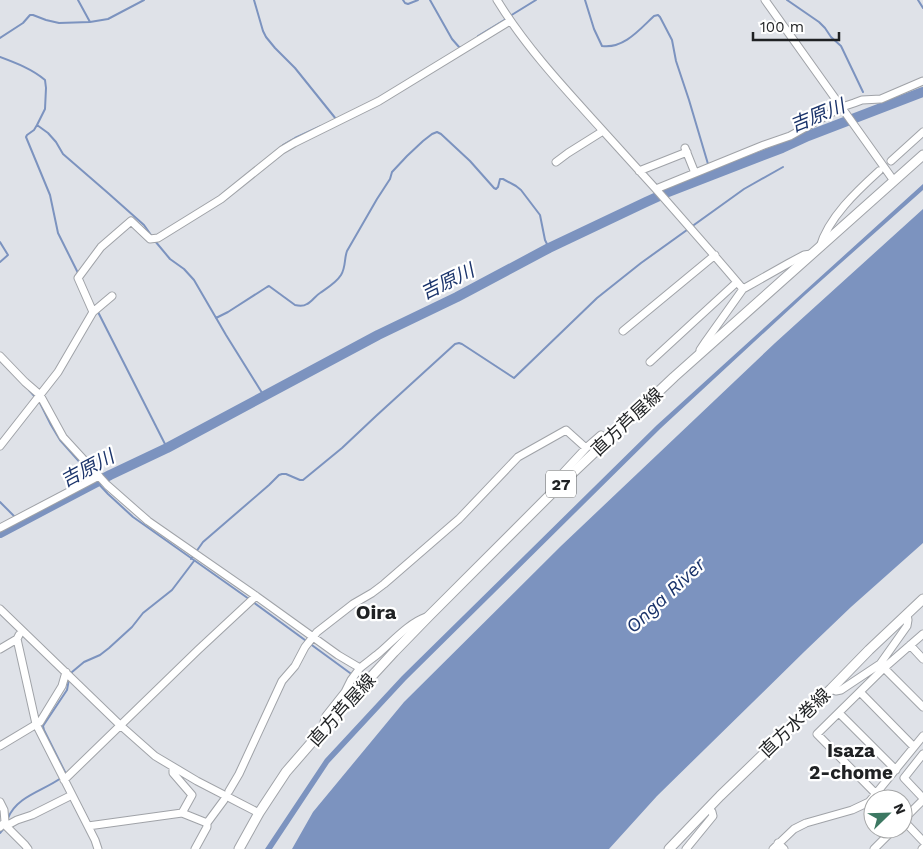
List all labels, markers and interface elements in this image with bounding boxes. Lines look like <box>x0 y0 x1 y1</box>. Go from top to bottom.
scale bar <box>753 10 839 42</box>
text: 100 m <box>760 18 804 36</box>
water label: 吉原川 <box>786 93 850 137</box>
water label: 吉原川 <box>417 258 480 304</box>
street label: 直方芦屋線 <box>587 383 667 460</box>
water label: 吉原川 <box>57 444 120 492</box>
road number: 27 <box>546 470 576 498</box>
water label: Onga River <box>621 552 710 638</box>
district label: Oira <box>356 600 397 624</box>
street label: 直方芦屋線 <box>304 669 380 750</box>
street label: 直方水巻線 <box>755 684 834 761</box>
district label: Isaza 2-chome <box>809 739 893 784</box>
north arrow <box>863 789 913 839</box>
text: N <box>891 801 909 817</box>

